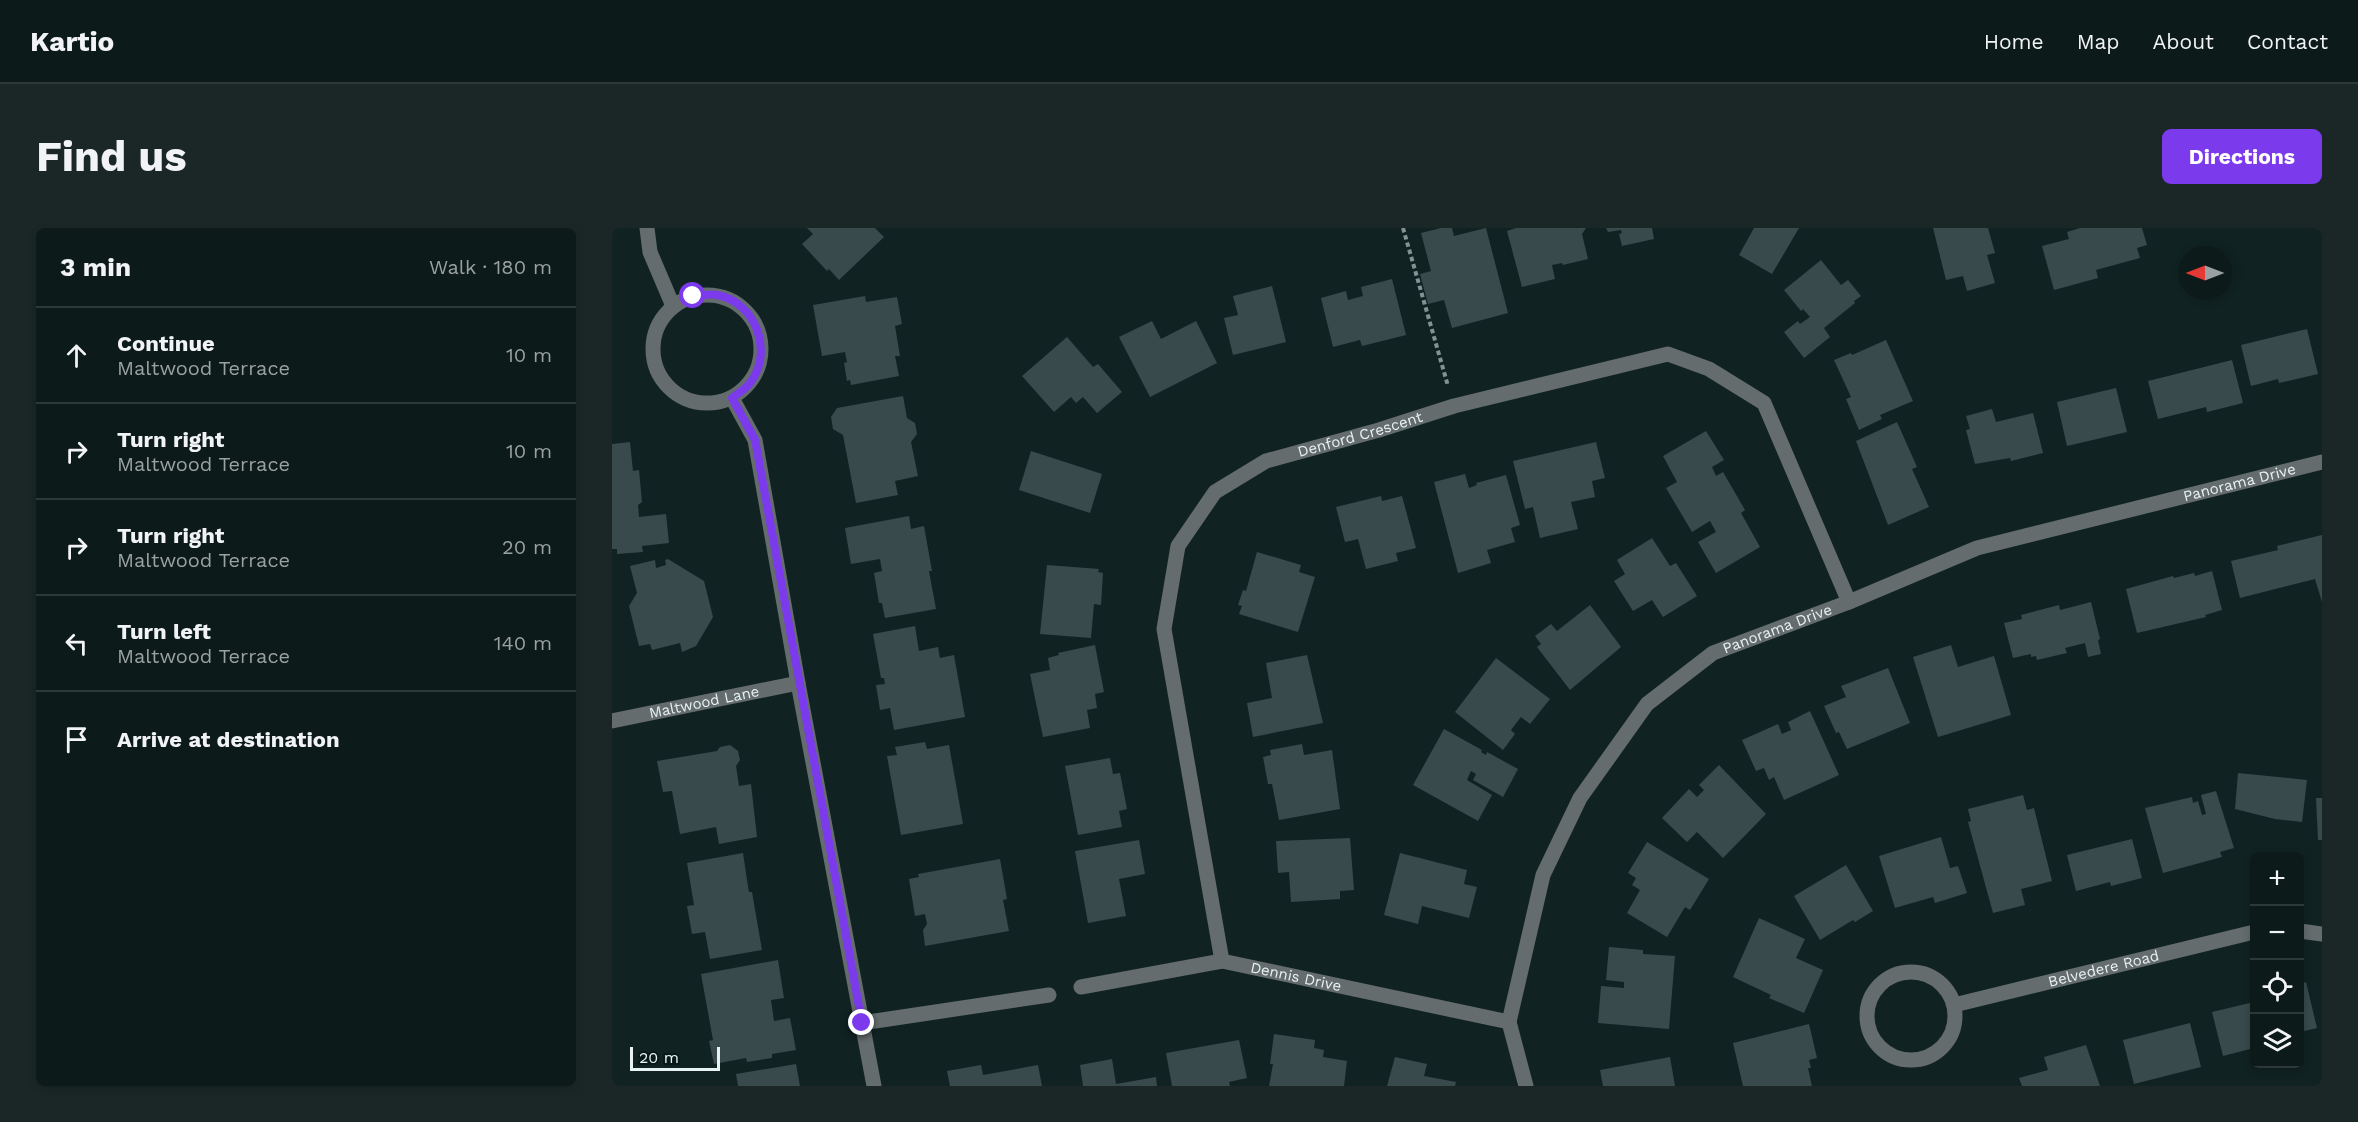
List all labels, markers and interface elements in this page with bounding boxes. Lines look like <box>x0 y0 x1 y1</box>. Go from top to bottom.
text: Kartio <box>30 25 114 58</box>
text: Home <box>1984 29 2044 54</box>
text: Map <box>2077 29 2120 54</box>
text: About <box>2153 29 2214 54</box>
text: Contact <box>2247 29 2328 54</box>
button: Directions <box>2162 129 2322 184</box>
text: Find us <box>36 132 187 181</box>
north arrow <box>2178 246 2232 300</box>
text: 3 min <box>60 252 131 282</box>
text: Walk · 180 m <box>429 255 552 279</box>
route start <box>679 282 705 308</box>
text: Continue <box>117 331 215 356</box>
icon: ahead <box>60 339 93 372</box>
text: 10 m <box>506 343 552 367</box>
text: Maltwood Terrace <box>117 356 290 380</box>
street label: Denford Crescent <box>1296 407 1425 461</box>
text: Turn right <box>117 427 224 452</box>
icon: right <box>60 435 93 468</box>
text: 10 m <box>506 439 552 463</box>
text: Maltwood Terrace <box>117 452 290 476</box>
street label: Panorama Drive <box>2181 460 2298 505</box>
text: Turn right <box>117 523 224 548</box>
icon: right <box>60 531 93 564</box>
text: 20 m <box>502 535 552 559</box>
text: Maltwood Terrace <box>117 548 290 572</box>
street label: Panorama Drive <box>1720 600 1834 658</box>
text: Turn left <box>117 619 211 644</box>
icon: left <box>60 627 93 660</box>
text: 140 m <box>494 631 552 655</box>
text: Maltwood Terrace <box>117 644 290 668</box>
street label: Maltwood Lane <box>647 682 761 722</box>
icon: arrive <box>60 723 93 756</box>
text: Arrive at destination <box>117 727 340 752</box>
map controls <box>2250 852 2304 1068</box>
button: + <box>2250 852 2304 906</box>
button: − <box>2250 906 2304 960</box>
street label: Belvedere Road <box>2046 946 2161 991</box>
street label: Dennis Drive <box>1249 958 1343 995</box>
button: locate <box>2250 960 2304 1014</box>
route end <box>848 1009 874 1035</box>
button: layers <box>2250 1014 2304 1068</box>
scale bar <box>630 1044 720 1072</box>
text: 20 m <box>639 1048 679 1067</box>

